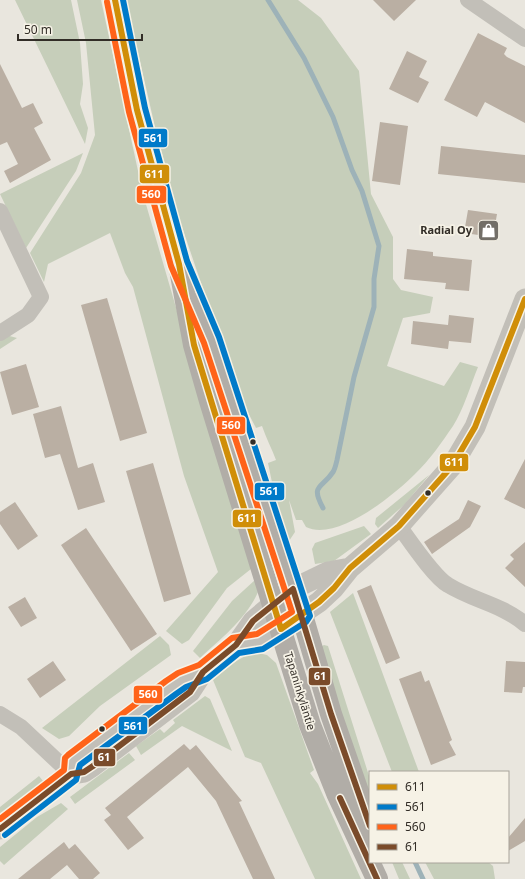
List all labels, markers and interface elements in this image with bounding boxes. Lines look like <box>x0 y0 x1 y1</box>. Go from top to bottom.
scale bar <box>18 16 142 42</box>
text: 50 m <box>24 21 52 38</box>
line badge: 561 <box>138 128 168 148</box>
text: 561 <box>144 130 162 145</box>
line badge: 611 <box>139 164 170 184</box>
text: 611 <box>145 166 163 181</box>
line badge: 560 <box>136 185 167 204</box>
text: 560 <box>142 186 160 201</box>
shop icon: Radial Oy <box>475 217 501 243</box>
place label: Radial Oy <box>420 222 473 237</box>
line badge: 560 <box>216 416 246 435</box>
text: 560 <box>222 417 240 432</box>
unlabelled marker <box>248 437 258 447</box>
line badge: 611 <box>439 453 469 472</box>
text: 611 <box>445 454 463 469</box>
line badge: 561 <box>254 482 285 501</box>
text: 561 <box>260 483 278 498</box>
unlabelled marker <box>423 488 433 498</box>
line badge: 611 <box>232 509 262 528</box>
text: 611 <box>238 510 256 525</box>
street label: Tapaninkyläntie <box>281 650 320 732</box>
line badge: 61 <box>308 667 331 686</box>
text: 61 <box>314 668 326 683</box>
line badge: 560 <box>133 685 163 704</box>
text: 560 <box>139 686 157 701</box>
line badge: 561 <box>118 716 148 735</box>
text: 561 <box>124 718 142 733</box>
unlabelled marker <box>97 724 107 734</box>
line badge: 61 <box>93 748 116 767</box>
text: 61 <box>98 749 110 764</box>
legend <box>369 771 509 863</box>
text: 611 <box>405 778 426 795</box>
text: 561 <box>405 798 426 815</box>
text: 560 <box>405 818 426 835</box>
text: 61 <box>405 838 419 855</box>

